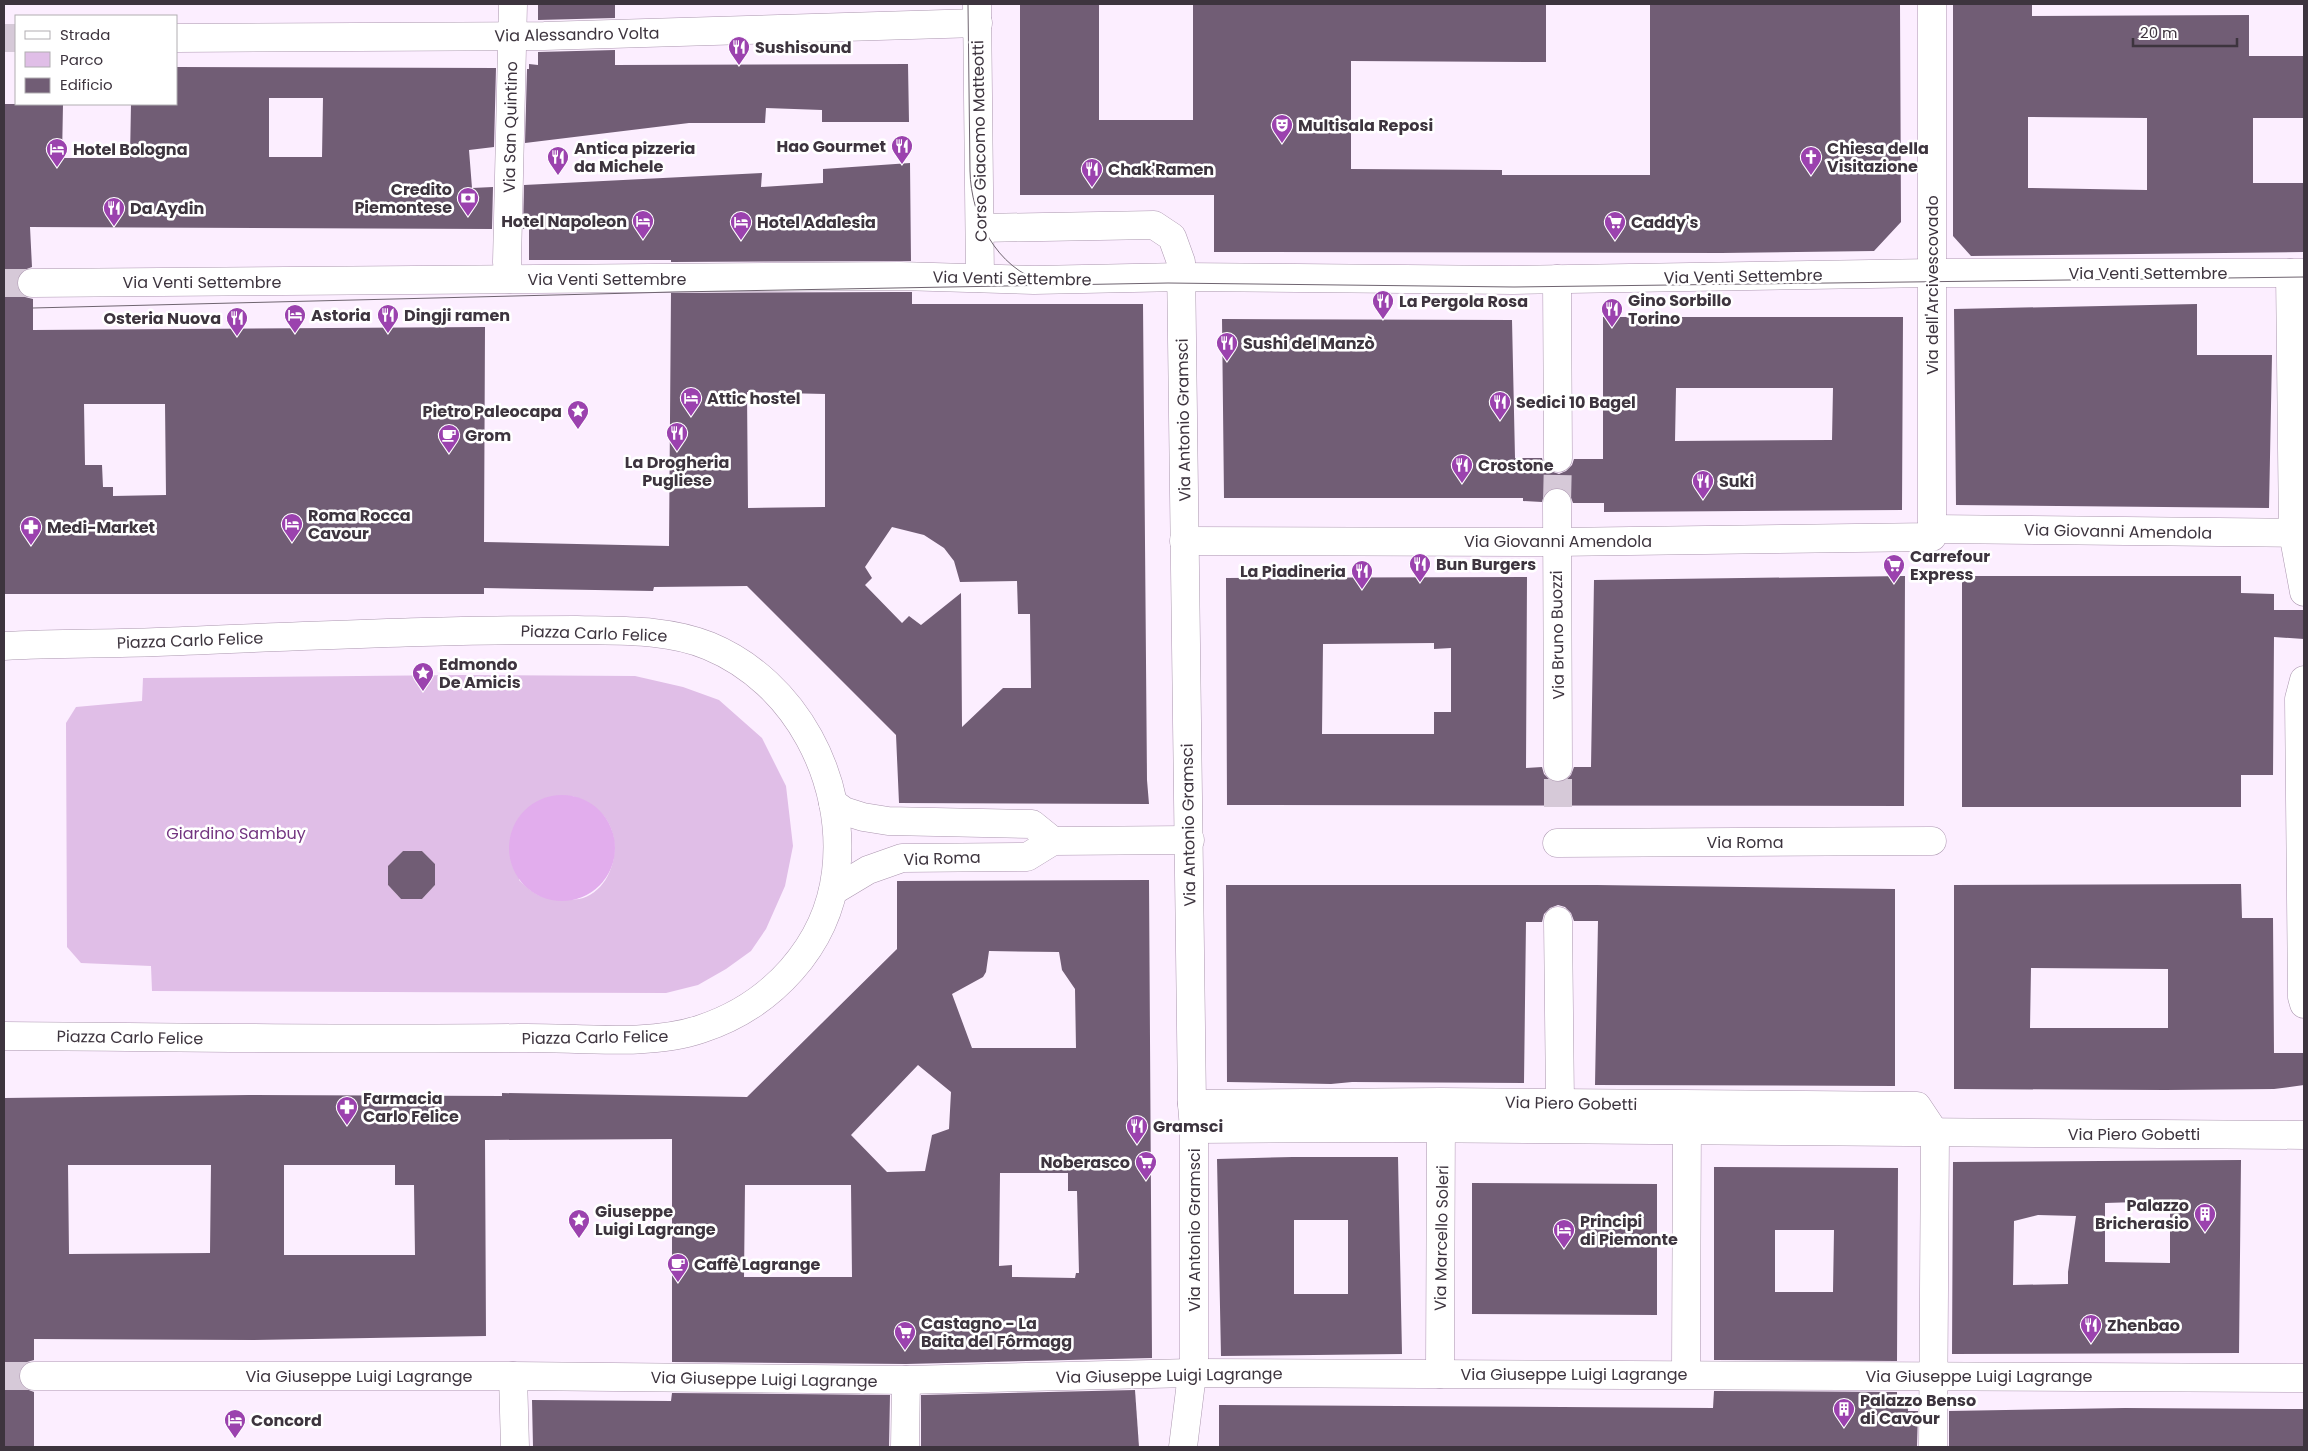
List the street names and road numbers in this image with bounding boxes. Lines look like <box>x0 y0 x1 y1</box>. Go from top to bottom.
street label: Via Alessandro Volta <box>494 22 660 47</box>
street label: Corso Giacomo Matteotti <box>966 40 993 242</box>
street label: Via San Quintino <box>498 61 523 193</box>
street label: Via dell'Arcivescovado <box>1921 195 1944 375</box>
street label: Via Venti Settembre <box>2069 262 2228 285</box>
street label: Via Venti Settembre <box>1663 264 1823 289</box>
street label: Via Venti Settembre <box>932 266 1092 291</box>
street label: Via Venti Settembre <box>528 268 687 291</box>
street label: Via Venti Settembre <box>123 271 282 294</box>
street label: Via Antonio Gramsci <box>1171 338 1196 502</box>
street label: Via Giovanni Amendola <box>2024 518 2212 545</box>
street label: Via Giovanni Amendola <box>1464 530 1652 553</box>
street label: Via Bruno Buozzi <box>1545 570 1570 700</box>
street label: Piazza Carlo Felice <box>520 619 668 648</box>
street label: Piazza Carlo Felice <box>116 626 264 655</box>
street label: Via Antonio Gramsci <box>1176 743 1201 907</box>
street label: Via Roma <box>1706 831 1784 854</box>
street label: Via Roma <box>903 846 981 871</box>
street label: Piazza Carlo Felice <box>56 1025 204 1050</box>
street label: Piazza Carlo Felice <box>521 1025 669 1050</box>
street label: Via Piero Gobetti <box>1505 1091 1637 1116</box>
street label: Via Piero Gobetti <box>2068 1123 2200 1146</box>
street label: Via Antonio Gramsci <box>1183 1148 1206 1312</box>
street label: Via Marcello Soleri <box>1429 1165 1454 1311</box>
street label: Via Giuseppe Luigi Lagrange <box>1055 1362 1283 1389</box>
street label: Via Giuseppe Luigi Lagrange <box>1461 1363 1688 1386</box>
street label: Via Giuseppe Luigi Lagrange <box>246 1365 473 1388</box>
street label: Via Giuseppe Luigi Lagrange <box>1866 1365 2093 1388</box>
street label: Via Giuseppe Luigi Lagrange <box>650 1366 878 1393</box>

